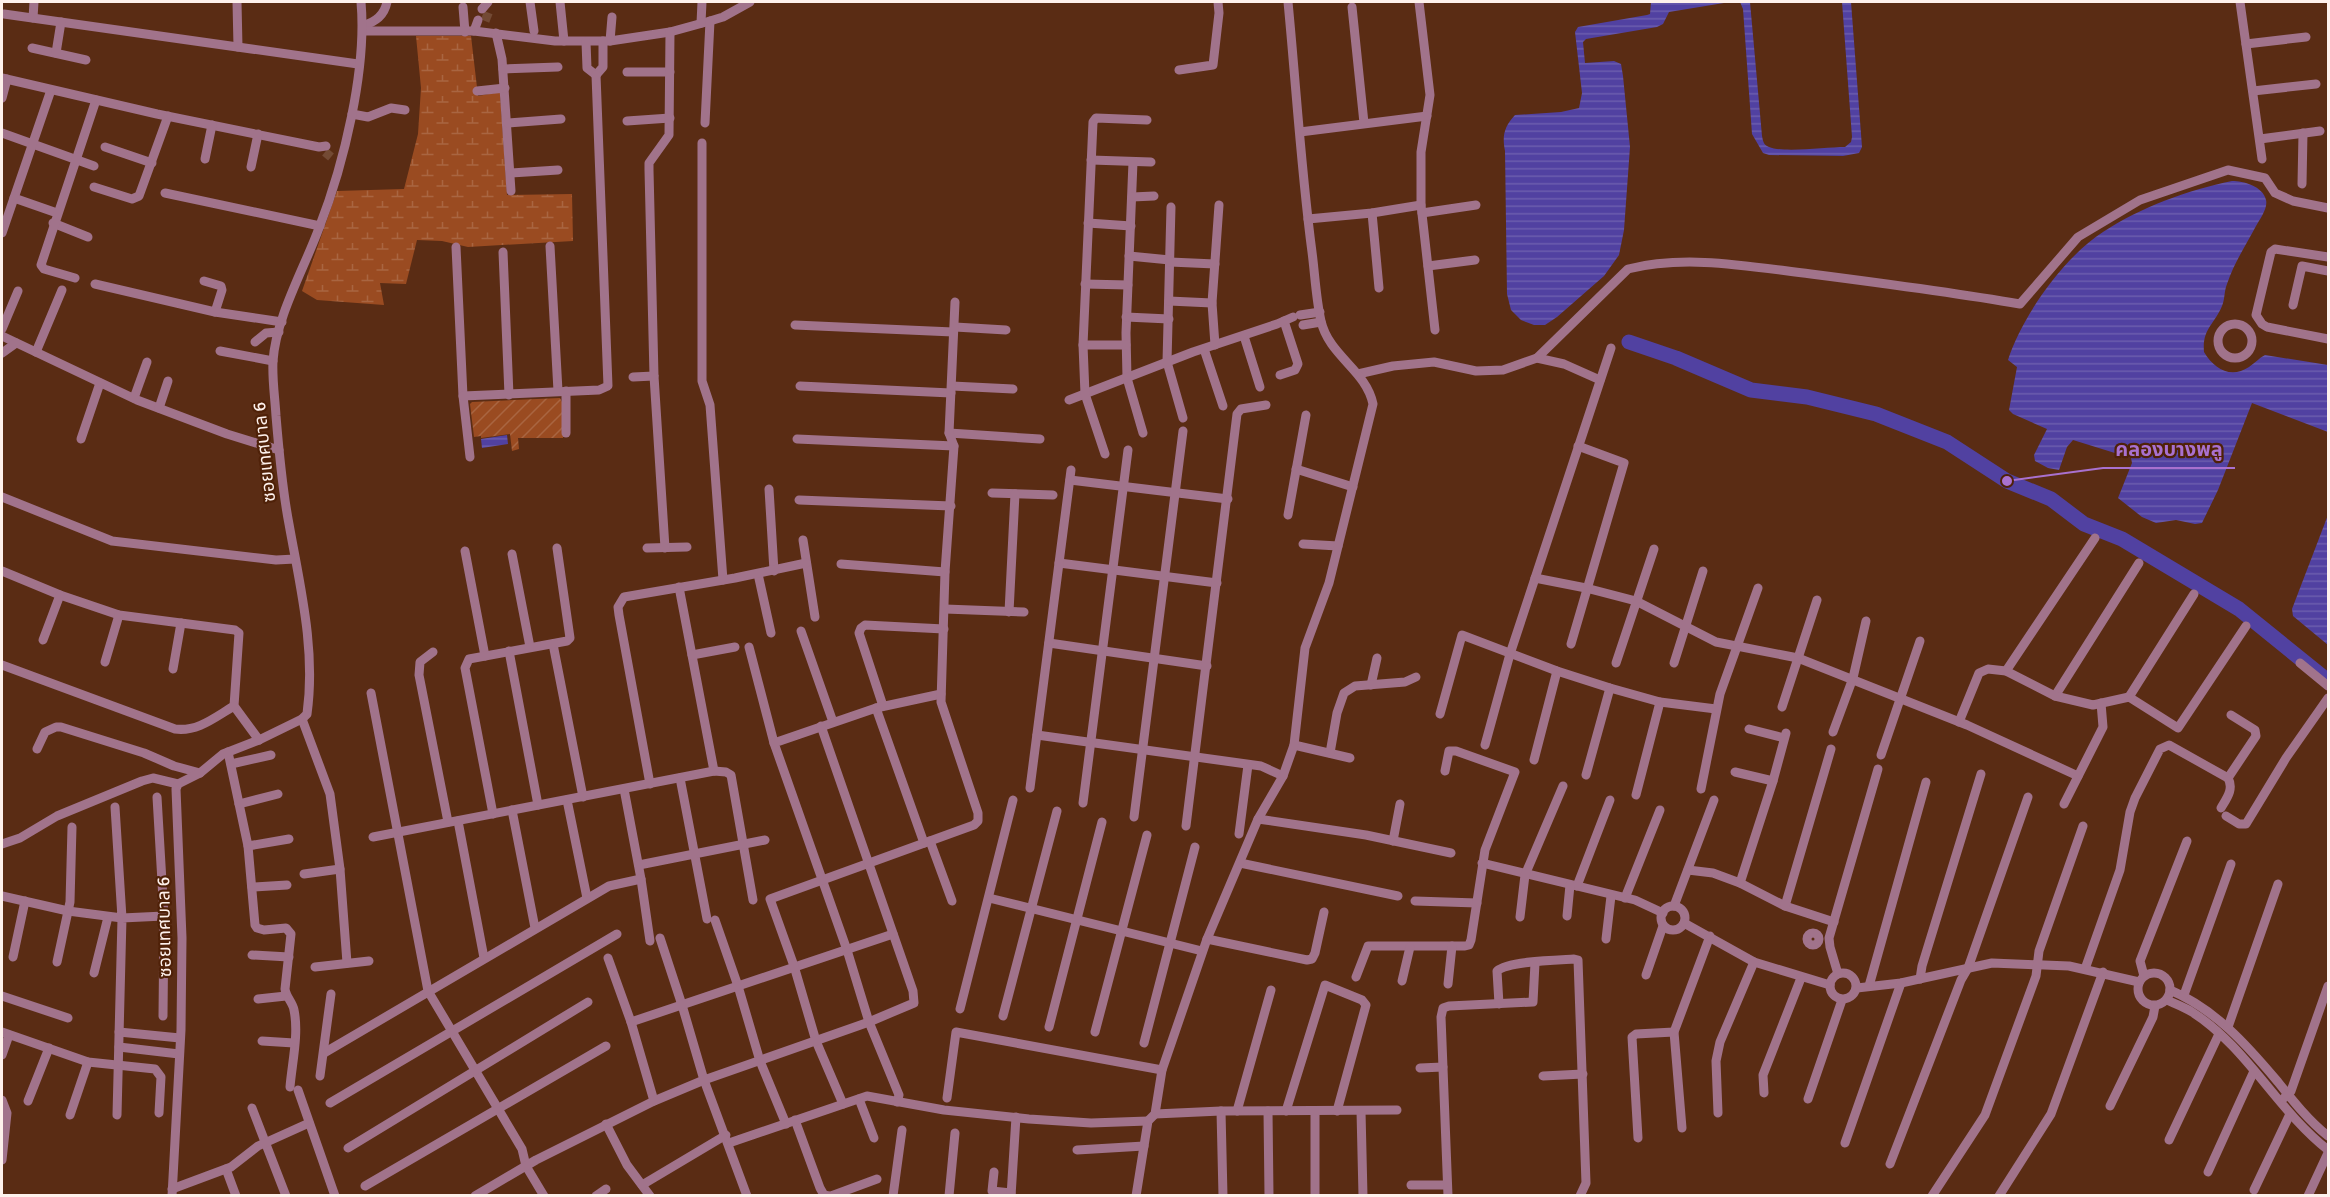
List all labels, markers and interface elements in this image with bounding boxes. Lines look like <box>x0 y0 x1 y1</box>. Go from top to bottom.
street label: ซอยเทศบาล 6 <box>248 401 280 503</box>
callout: คลองบางพลู <box>2103 430 2235 468</box>
text: คลองบางพลู <box>2115 437 2223 462</box>
street label: ซอยเทศบาล 6 <box>152 876 176 978</box>

